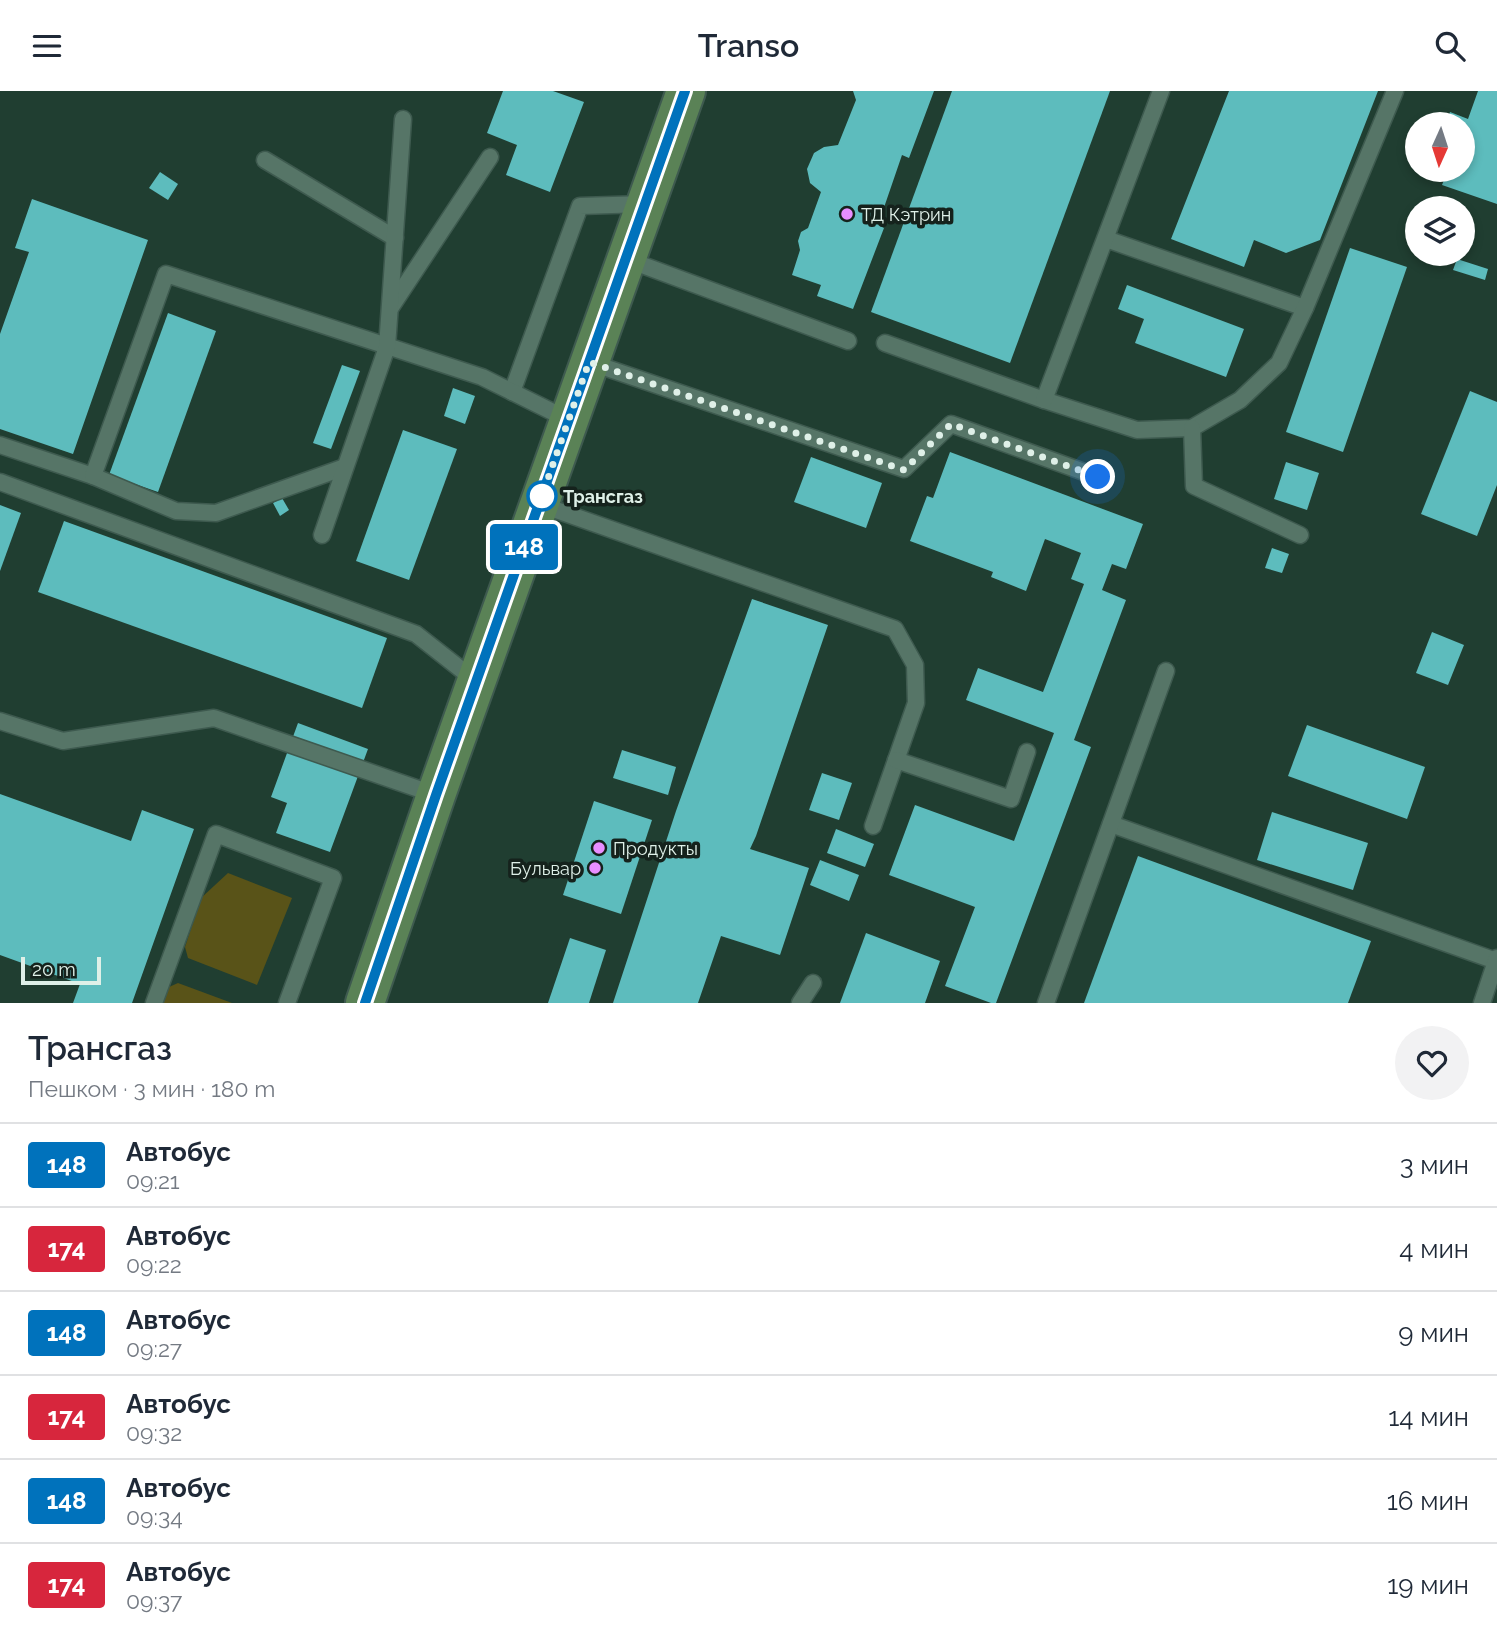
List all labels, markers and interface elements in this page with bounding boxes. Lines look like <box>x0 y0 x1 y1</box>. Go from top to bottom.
icon: menu <box>28 27 66 65</box>
text: Transo <box>698 27 799 64</box>
icon: search <box>1431 27 1469 65</box>
north arrow <box>1405 112 1475 182</box>
map controls <box>1405 112 1475 266</box>
button: layers <box>1405 196 1475 266</box>
place label: ТД Кэтрин <box>861 204 951 225</box>
marker: ТД Кэтрин <box>839 206 855 222</box>
your location <box>1080 459 1115 494</box>
marker: Трансгаз <box>527 481 557 511</box>
place label: Трансгаз <box>563 486 643 507</box>
line badge: 148 <box>484 524 564 570</box>
text: 148 <box>504 532 544 561</box>
place label: Продукты <box>613 838 698 859</box>
marker: Продукты <box>591 840 607 856</box>
place label: Бульвар <box>510 858 581 879</box>
marker: Бульвар <box>587 860 603 876</box>
scale bar <box>21 954 102 986</box>
text: 20 m <box>32 958 76 980</box>
button: heart <box>1395 1026 1469 1100</box>
text: Трансгаз <box>28 1029 172 1068</box>
text: Пешком · 3 мин · 180 m <box>28 1075 275 1102</box>
text: Автобус <box>126 1137 231 1167</box>
text: 148 <box>46 1150 87 1179</box>
text: 3 мин <box>1400 1150 1469 1180</box>
text: 09:21 <box>126 1167 180 1194</box>
text: Автобус <box>126 1221 231 1251</box>
text: 174 <box>47 1234 86 1263</box>
text: 4 мин <box>1399 1234 1469 1264</box>
text: 09:22 <box>126 1251 182 1278</box>
text: Автобус <box>126 1305 231 1335</box>
text: 148 <box>46 1318 87 1347</box>
text: 9 мин <box>1398 1318 1469 1348</box>
text: 09:27 <box>126 1335 182 1362</box>
text: Автобус <box>126 1389 231 1419</box>
text: 174 <box>47 1402 86 1431</box>
text: 14 мин <box>1388 1402 1469 1432</box>
text: 09:32 <box>126 1419 182 1446</box>
text: Автобус <box>126 1473 231 1503</box>
text: 148 <box>46 1486 87 1515</box>
text: 16 мин <box>1387 1486 1469 1516</box>
text: 09:34 <box>126 1503 183 1530</box>
text: Автобус <box>126 1557 231 1587</box>
text: 174 <box>47 1570 86 1599</box>
text: 19 мин <box>1387 1570 1469 1600</box>
text: 09:37 <box>126 1587 182 1614</box>

